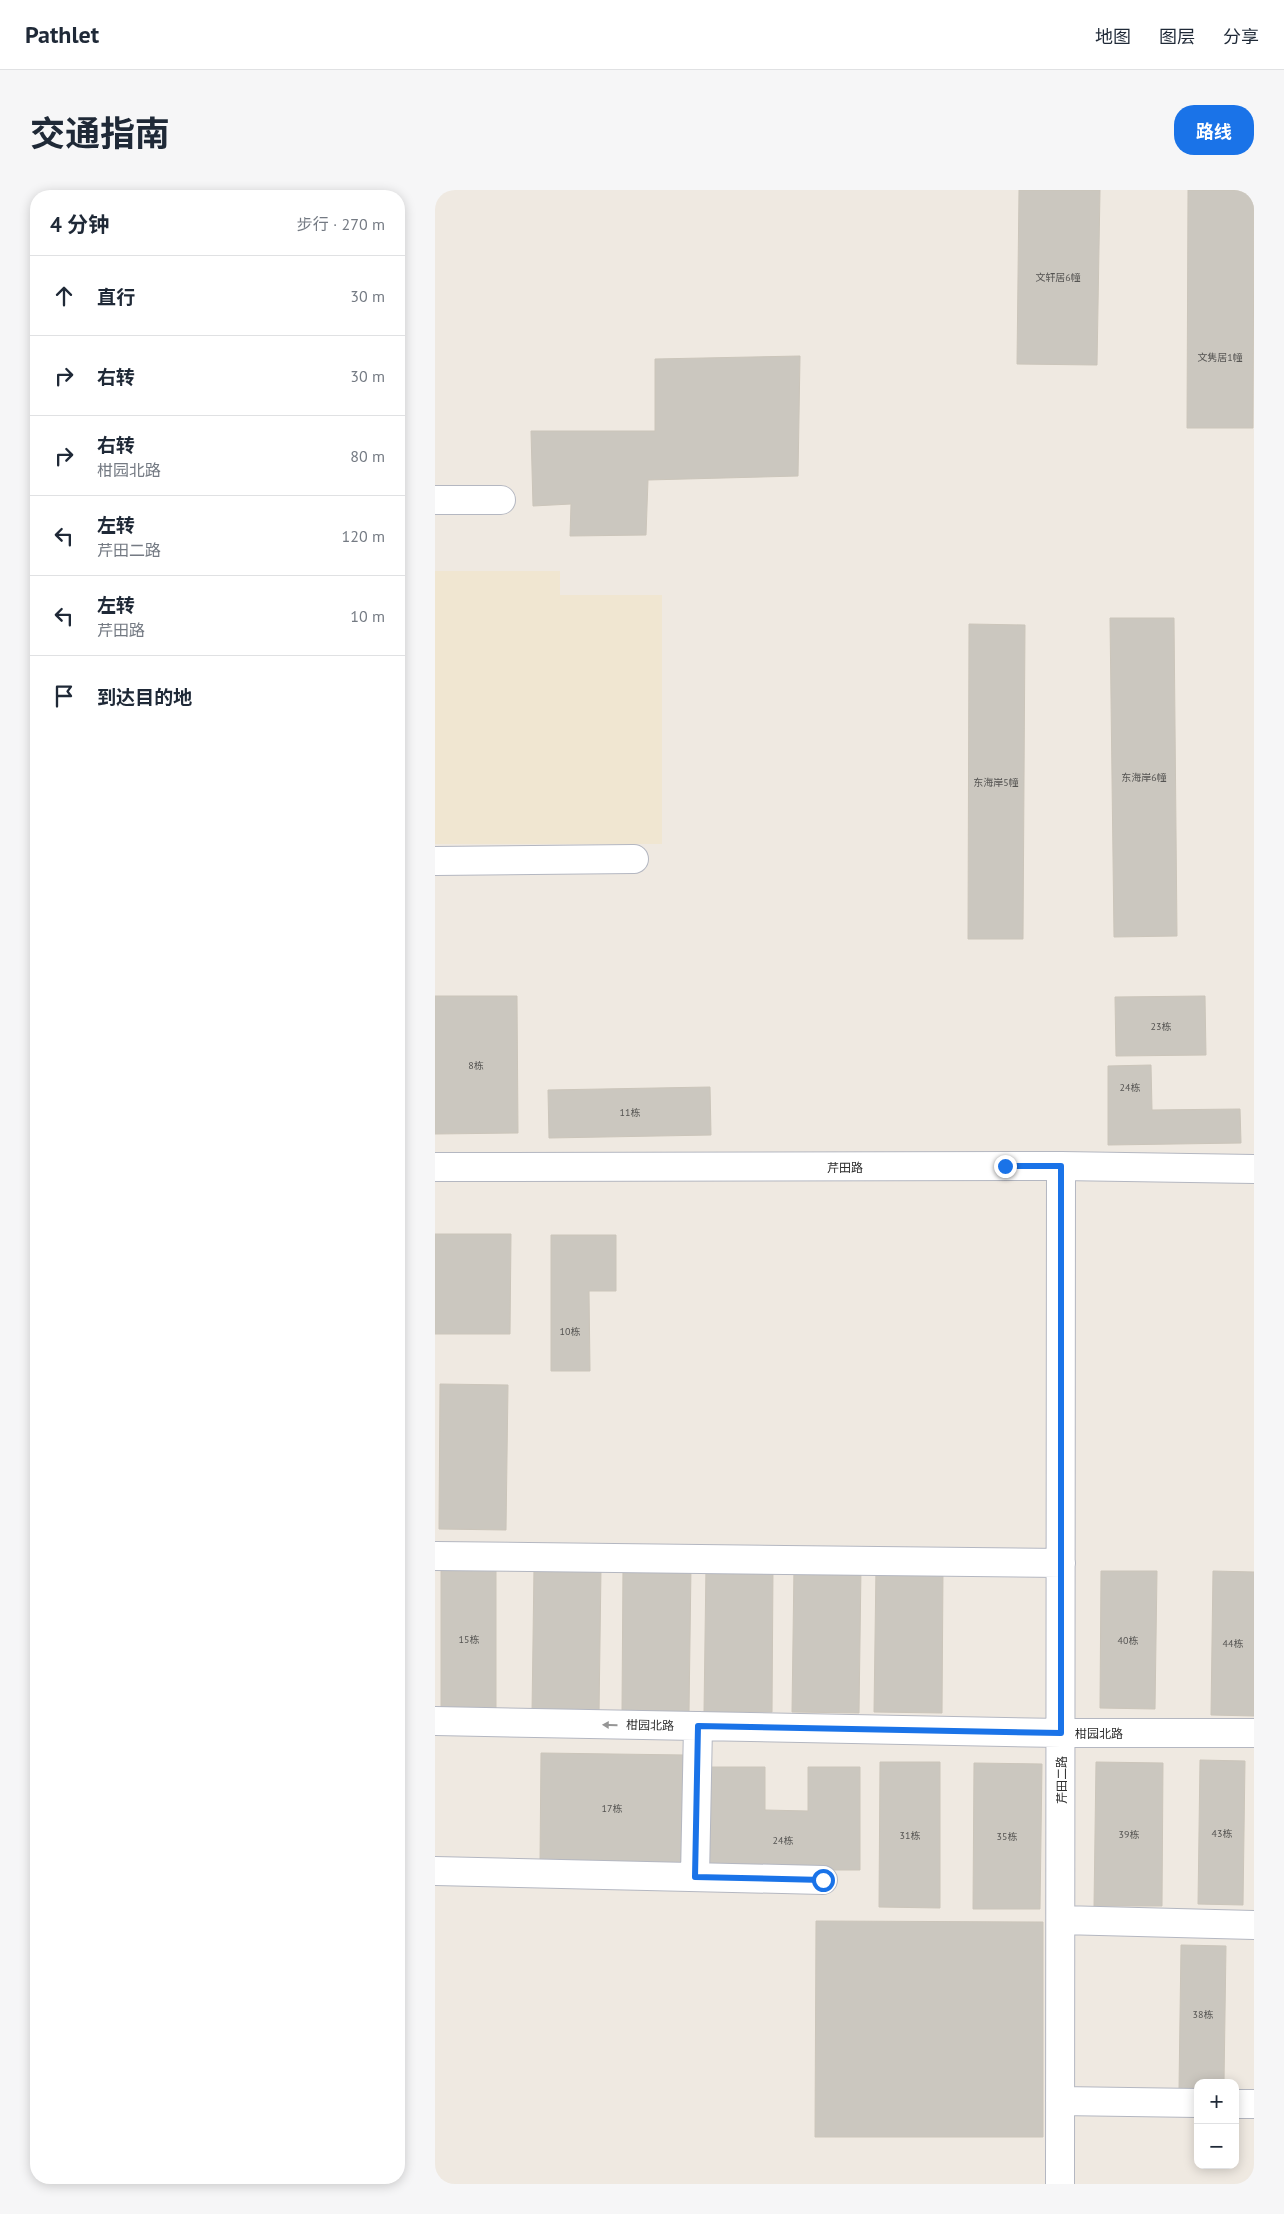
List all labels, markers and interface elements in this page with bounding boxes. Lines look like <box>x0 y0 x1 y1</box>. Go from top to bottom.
text: Pathlet <box>25 19 99 50</box>
text: 地图 <box>1095 25 1131 48</box>
text: 图层 <box>1159 25 1195 48</box>
text: 分享 <box>1223 25 1259 48</box>
button: 路线 <box>1174 105 1254 155</box>
text: 交通指南 <box>30 110 170 156</box>
text: 4 分钟 <box>50 211 109 238</box>
text: 步行 · 270 m <box>297 214 385 234</box>
house number: 文轩居6幢 <box>1035 271 1081 284</box>
icon: ahead <box>50 282 78 310</box>
text: 直行 <box>97 285 135 309</box>
text: 30 m <box>350 286 385 306</box>
house number: 文隽居1幢 <box>1197 351 1243 364</box>
icon: right <box>50 362 78 390</box>
text: 右转 <box>97 365 135 389</box>
text: 30 m <box>350 366 385 386</box>
text: 右转 <box>97 433 135 457</box>
icon: right <box>50 442 78 470</box>
text: 80 m <box>350 446 385 466</box>
text: 柑园北路 <box>97 460 161 480</box>
text: 左转 <box>97 513 135 537</box>
icon: left <box>50 522 78 550</box>
text: 120 m <box>342 526 385 546</box>
text: 芹田二路 <box>97 540 161 560</box>
text: 左转 <box>97 593 135 617</box>
icon: left <box>50 602 78 630</box>
text: 10 m <box>350 606 385 626</box>
text: 芹田路 <box>97 620 145 640</box>
icon: arrive <box>50 682 78 710</box>
text: 到达目的地 <box>97 685 192 709</box>
house number: 东海岸6幢 <box>1121 771 1167 784</box>
house number: 东海岸5幢 <box>973 776 1019 789</box>
house number: 23栋 <box>1151 1020 1171 1033</box>
house number: 8栋 <box>468 1059 484 1072</box>
house number: 24栋 <box>1120 1081 1140 1094</box>
house number: 11栋 <box>620 1106 640 1119</box>
route end <box>994 1155 1017 1178</box>
street label: 芹田路 <box>827 1160 863 1175</box>
house number: 10栋 <box>560 1325 580 1338</box>
house number: 15栋 <box>459 1633 479 1646</box>
house number: 40栋 <box>1118 1634 1138 1647</box>
house number: 44栋 <box>1223 1637 1243 1650</box>
street label: 柑园北路 <box>626 1717 674 1733</box>
one-way arrow <box>602 1721 618 1729</box>
street label: 柑园北路 <box>1075 1726 1123 1741</box>
street label: 芹田二路 <box>1054 1756 1069 1804</box>
house number: 17栋 <box>602 1802 622 1815</box>
house number: 43栋 <box>1212 1827 1232 1840</box>
house number: 39栋 <box>1119 1828 1139 1841</box>
house number: 31栋 <box>900 1829 920 1842</box>
house number: 35栋 <box>997 1830 1017 1843</box>
house number: 24栋 <box>773 1834 793 1847</box>
route start <box>812 1869 835 1892</box>
house number: 38栋 <box>1193 2008 1213 2021</box>
map controls <box>1194 2079 1239 2169</box>
button: + <box>1194 2079 1239 2124</box>
button: − <box>1194 2124 1239 2169</box>

